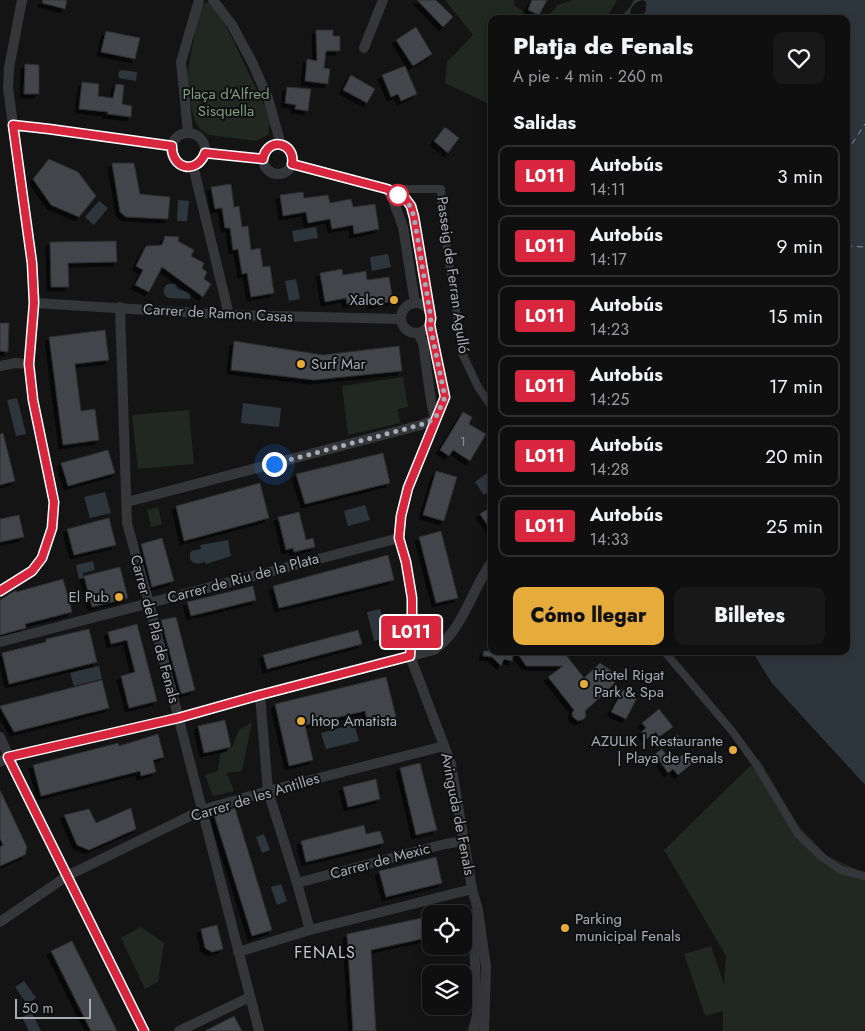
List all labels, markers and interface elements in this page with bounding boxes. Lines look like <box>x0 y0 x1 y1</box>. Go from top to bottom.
text: Platja de Fenals <box>513 28 693 63</box>
button: heart <box>773 32 825 84</box>
text: A pie · 4 min · 260 m <box>513 65 663 88</box>
park label: Plaça d'Alfred Sisquella <box>182 83 270 122</box>
text: Salidas <box>513 109 576 136</box>
text: Autobús <box>590 151 663 178</box>
text: L011 <box>525 163 565 189</box>
text: 3 min <box>777 163 823 190</box>
text: 14:11 <box>590 178 625 201</box>
unlabelled marker <box>387 184 409 206</box>
street label: Passeig de Ferran Agulló <box>431 195 475 355</box>
text: Autobús <box>590 221 663 248</box>
text: L011 <box>525 233 565 259</box>
text: 9 min <box>777 233 823 260</box>
text: 14:17 <box>590 248 627 271</box>
place label: Xaloc <box>350 289 384 311</box>
text: Autobús <box>590 291 663 318</box>
marker: Xaloc <box>388 294 400 306</box>
street label: Carrer de Ramon Casas <box>142 298 294 328</box>
text: L011 <box>525 303 565 329</box>
text: 15 min <box>768 303 823 330</box>
text: 14:23 <box>590 318 629 341</box>
place label: Surf Mar <box>311 353 366 375</box>
marker: Surf Mar <box>295 358 307 370</box>
text: Autobús <box>590 361 663 388</box>
text: L011 <box>525 373 565 399</box>
text: 17 min <box>769 373 823 400</box>
text: 14:25 <box>590 388 629 411</box>
text: Autobús <box>590 431 663 458</box>
house number: 1 <box>460 433 466 451</box>
text: L011 <box>525 443 565 469</box>
text: 20 min <box>765 443 823 470</box>
your location <box>262 452 287 477</box>
text: 14:28 <box>590 458 629 481</box>
text: Autobús <box>590 501 663 528</box>
text: L011 <box>525 513 565 539</box>
text: 25 min <box>766 513 823 540</box>
text: 14:33 <box>590 528 629 551</box>
street label: Carrer de Riu de la Plata <box>165 547 321 609</box>
street label: Carrer del Pla de Fenals <box>125 552 185 706</box>
place label: El Pub <box>68 586 109 608</box>
button: Cómo llegar <box>513 587 664 645</box>
button: Billetes <box>674 587 825 645</box>
marker: El Pub <box>113 591 125 603</box>
line badge: L011 <box>376 616 446 648</box>
text: L011 <box>391 619 431 645</box>
place label: Hotel Rigat Park & Spa <box>594 664 664 703</box>
marker: Hotel Rigat Park & Spa <box>578 678 590 690</box>
place label: htop Amatista <box>311 710 397 732</box>
marker: htop Amatista <box>295 715 307 727</box>
place label: AZULIK | Restaurante | Playa de Fenals <box>591 730 723 769</box>
marker: AZULIK | Restaurante | Playa de Fenals <box>727 744 739 756</box>
street label: Avinguda de Fenals <box>435 751 481 877</box>
street label: Carrer de les Antilles <box>188 767 322 827</box>
street label: Carrer de Mexic <box>328 837 432 885</box>
map controls <box>422 905 472 1015</box>
button: locate <box>422 905 472 955</box>
place label: Parking municipal Fenals <box>575 908 681 947</box>
marker: Parking municipal Fenals <box>559 922 571 934</box>
district label: FENALS <box>294 941 356 964</box>
button: layers <box>422 965 472 1015</box>
scale bar <box>15 996 91 1019</box>
text: 50 m <box>22 998 53 1018</box>

